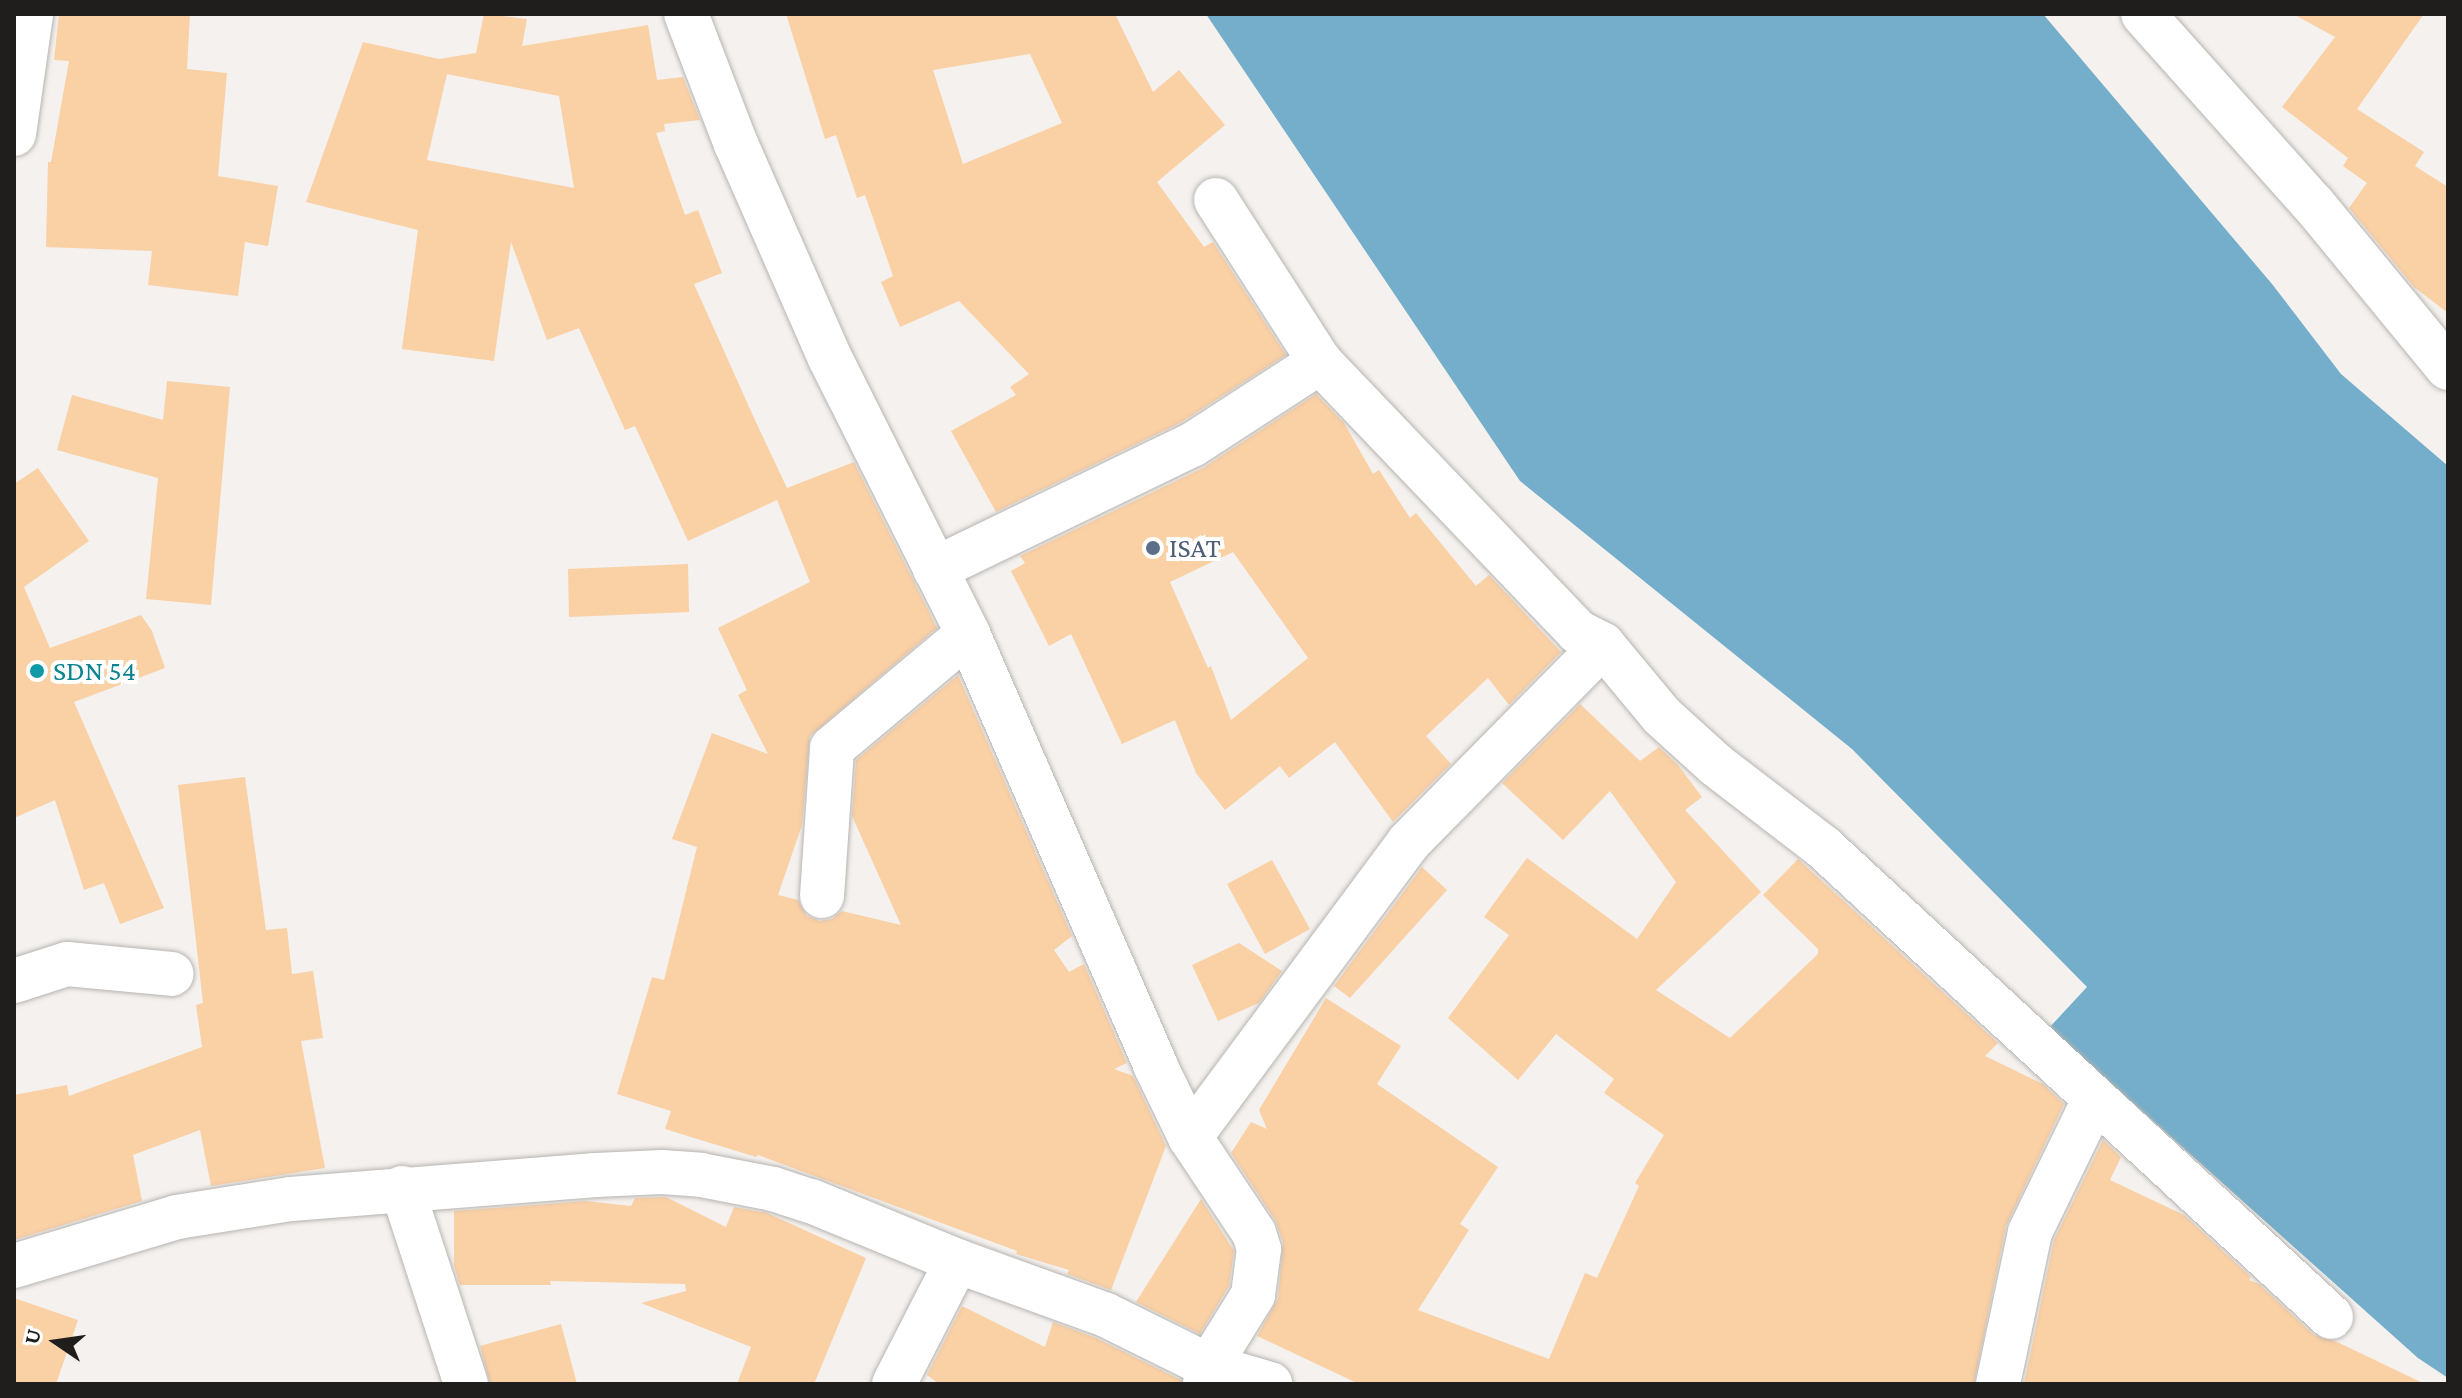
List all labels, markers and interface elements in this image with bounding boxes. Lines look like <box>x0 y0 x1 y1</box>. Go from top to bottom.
place label: ISAT <box>1169 531 1221 565</box>
marker: ISAT <box>1144 539 1162 557</box>
place label: SDN 54 <box>53 654 136 688</box>
marker: SDN 54 <box>28 662 46 680</box>
north arrow <box>16 1302 96 1382</box>
text: U <box>18 1326 46 1347</box>

